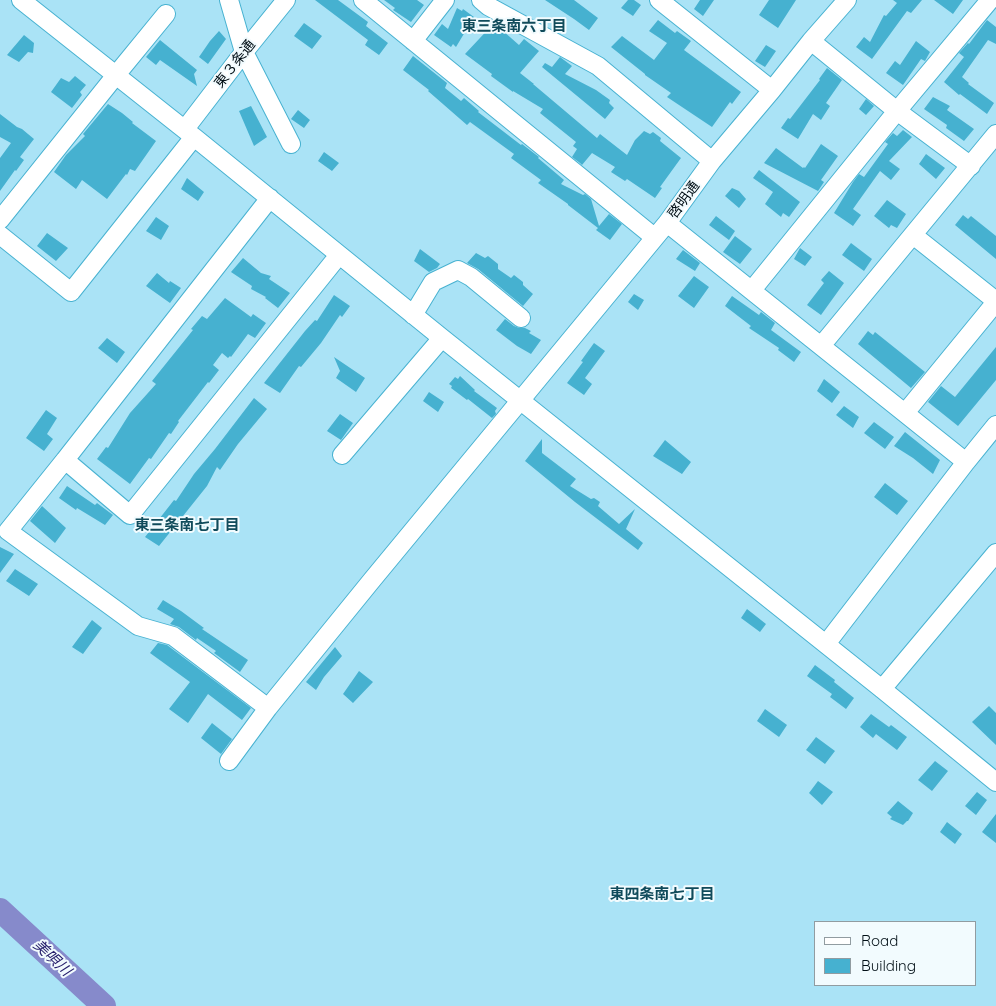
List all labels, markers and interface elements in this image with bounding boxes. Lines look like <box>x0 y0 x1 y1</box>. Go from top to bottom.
district label: 東三条南六丁目 <box>462 17 566 35</box>
street label: 東３条通 <box>211 37 259 91</box>
street label: 啓明通 <box>665 178 703 222</box>
district label: 東三条南七丁目 <box>135 516 239 534</box>
district label: 東四条南七丁目 <box>610 885 714 903</box>
legend <box>814 921 976 986</box>
text: Road <box>861 931 898 950</box>
water label: 美唄川 <box>29 936 75 980</box>
text: Building <box>861 956 916 975</box>

